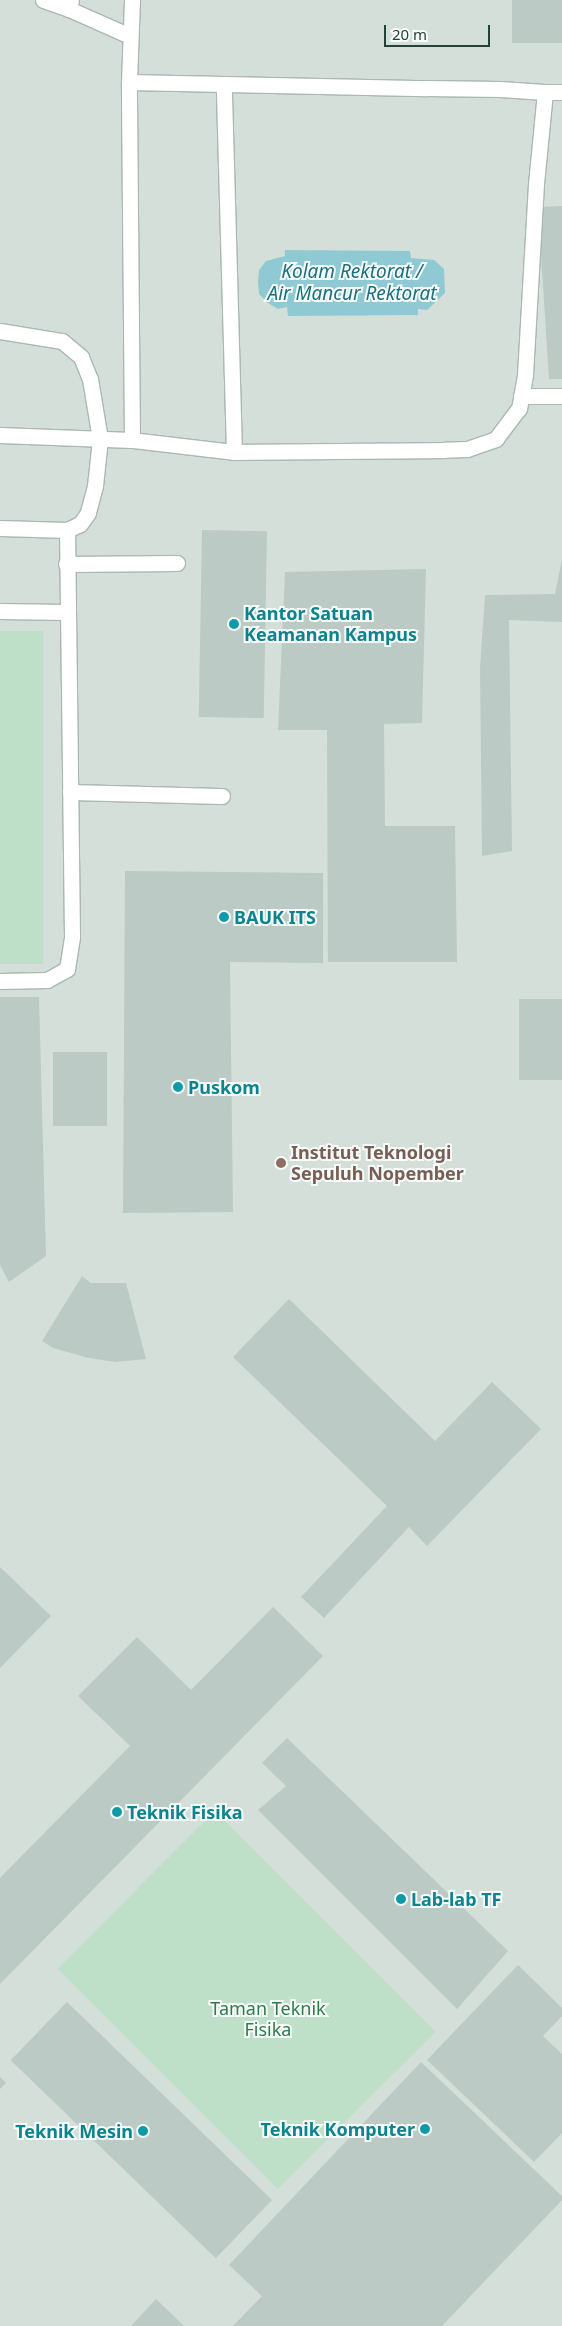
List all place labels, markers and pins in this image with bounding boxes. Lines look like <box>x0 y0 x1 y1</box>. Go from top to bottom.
place label: Kantor Satuan Keamanan Kampus <box>244 603 417 646</box>
marker: Kantor Satuan Keamanan Kampus <box>228 618 240 630</box>
place label: BAUK ITS <box>234 906 316 928</box>
marker: BAUK ITS <box>218 911 230 923</box>
place label: Puskom <box>188 1076 260 1098</box>
marker: Puskom <box>172 1081 184 1093</box>
place label: Institut Teknologi Sepuluh Nopember <box>291 1142 464 1184</box>
marker: Institut Teknologi Sepuluh Nopember <box>275 1157 287 1169</box>
place label: Teknik Fisika <box>127 1801 243 1823</box>
marker: Teknik Fisika <box>111 1806 123 1818</box>
place label: Lab-lab TF <box>411 1888 501 1910</box>
marker: Lab-lab TF <box>395 1893 407 1905</box>
place label: Teknik Komputer <box>261 2118 415 2140</box>
place label: Teknik Mesin <box>15 2120 133 2142</box>
marker: Teknik Komputer <box>419 2123 431 2135</box>
marker: Teknik Mesin <box>137 2125 149 2137</box>

